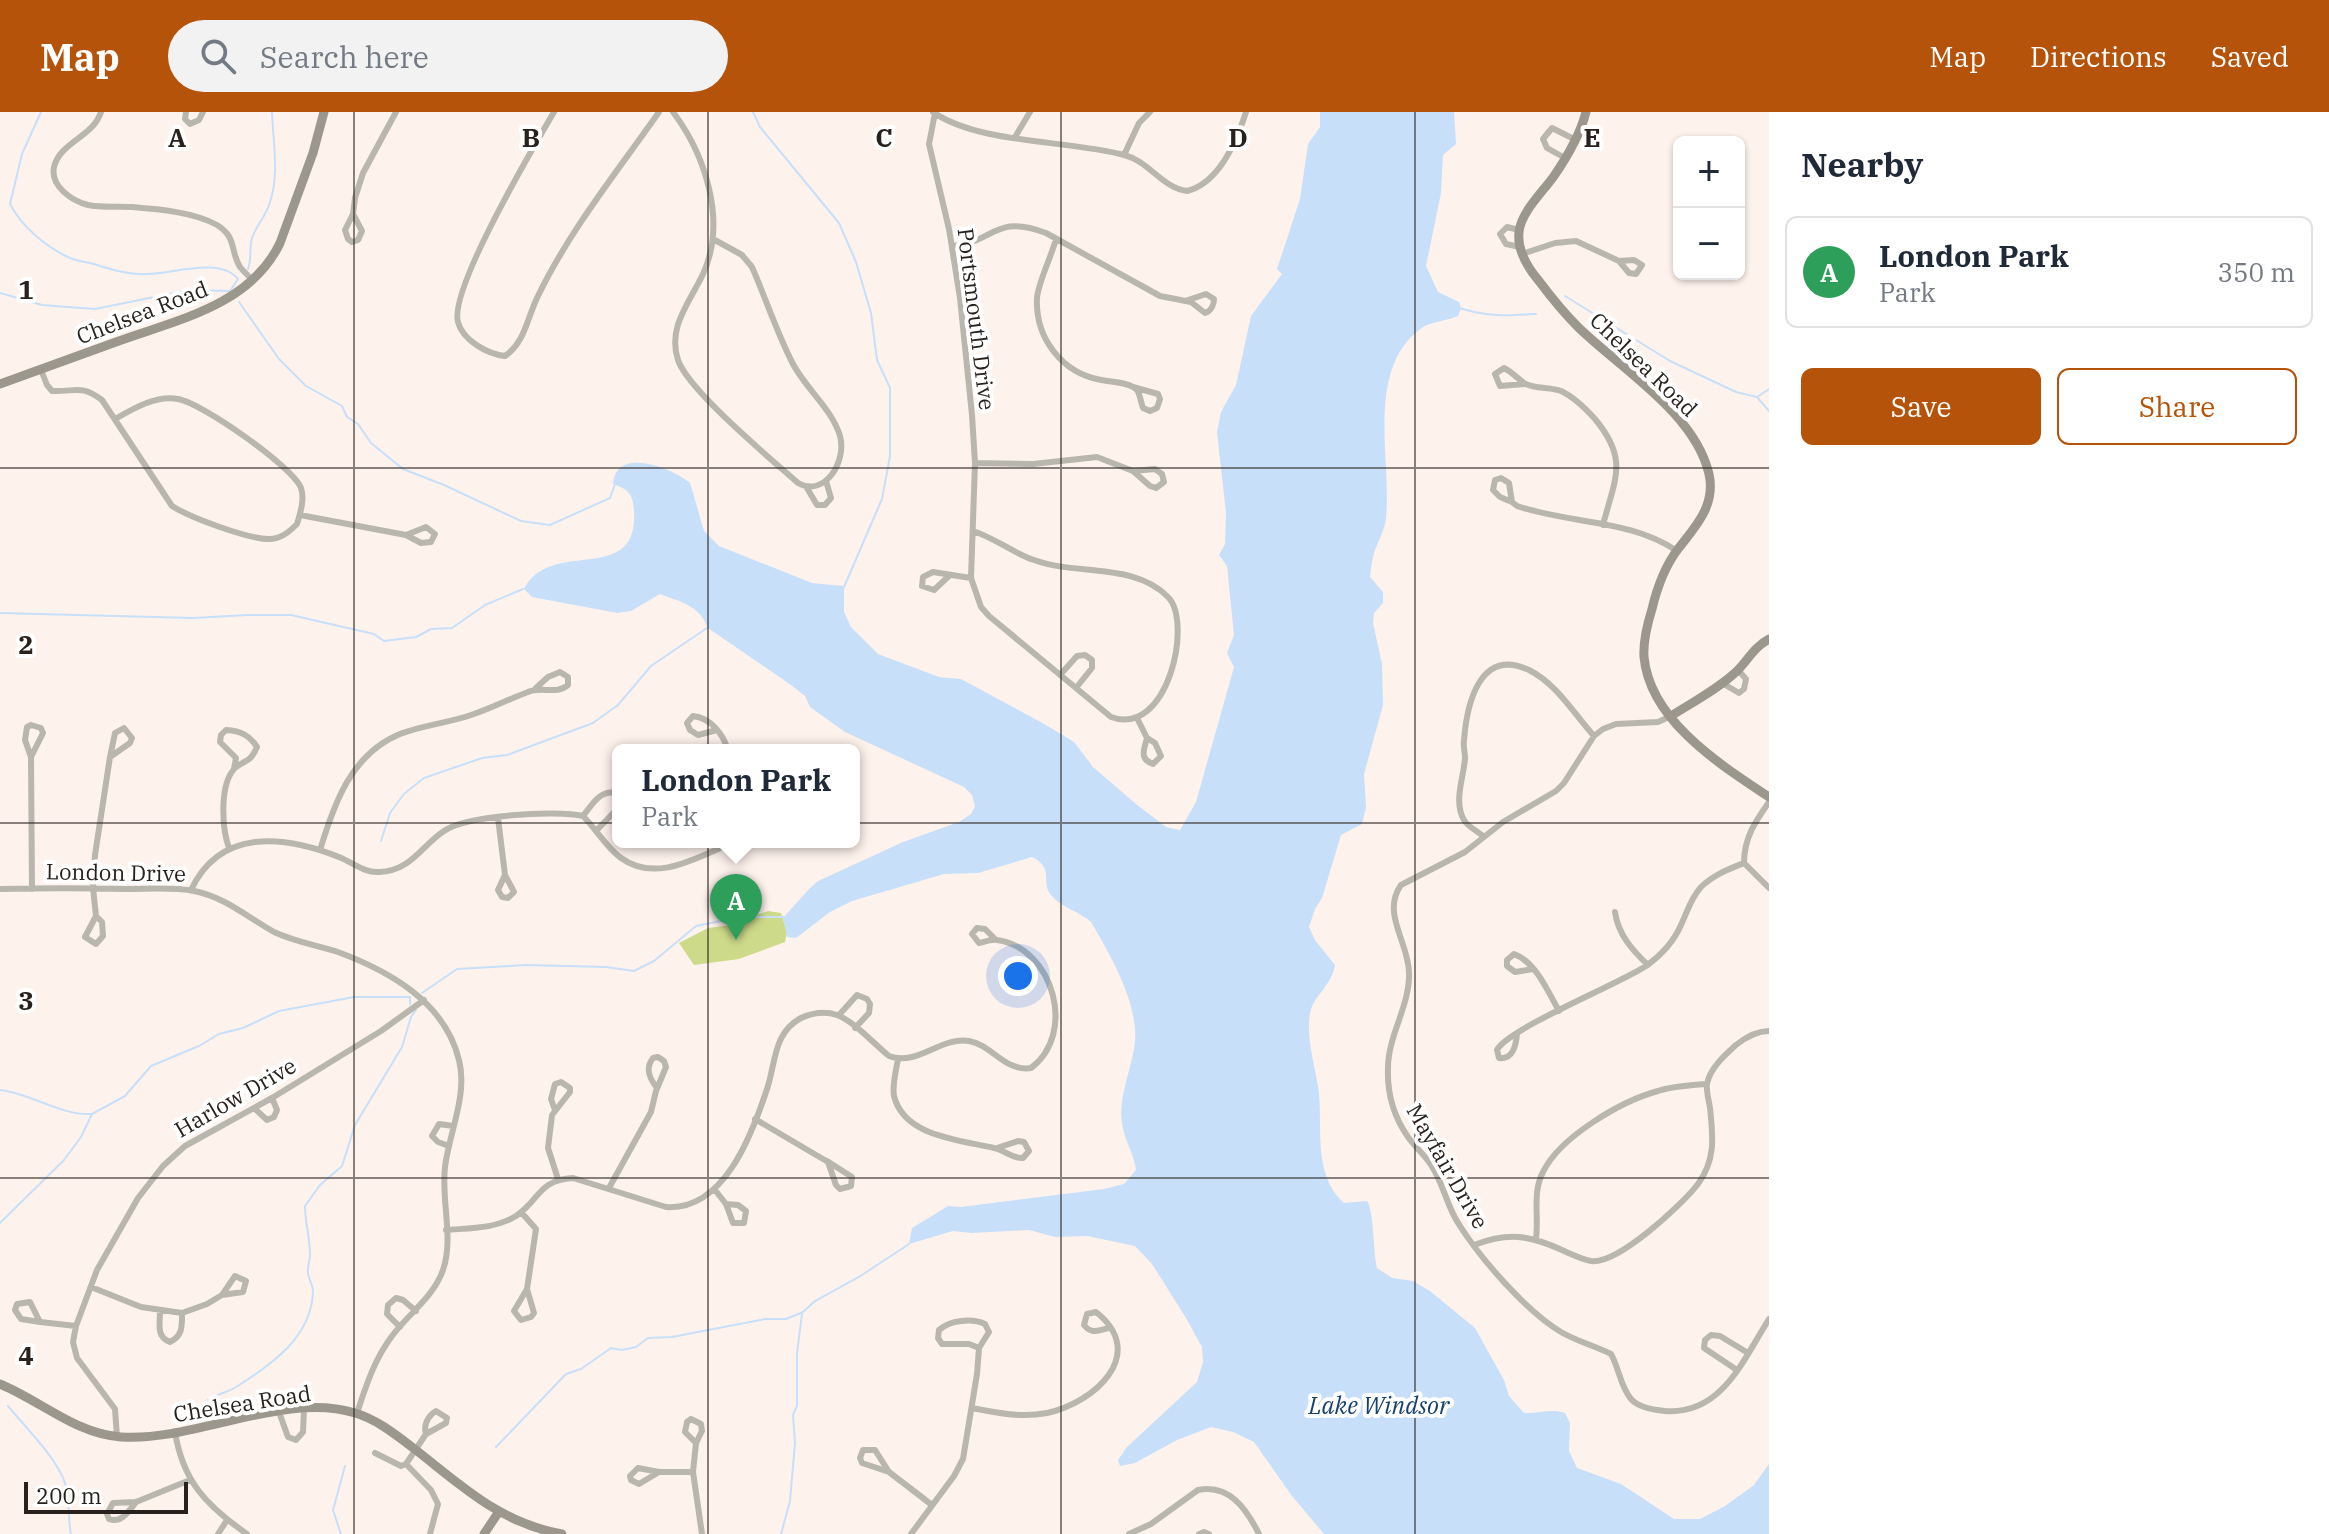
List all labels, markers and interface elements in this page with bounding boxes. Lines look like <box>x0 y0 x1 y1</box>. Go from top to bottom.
search box <box>168 20 728 92</box>
text: Map <box>40 32 120 81</box>
icon: search <box>196 34 240 78</box>
text: Search here <box>260 37 429 76</box>
text: Map <box>1929 38 1986 75</box>
text: Directions <box>2030 38 2167 75</box>
text: Saved <box>2211 38 2289 75</box>
text: A <box>168 120 186 154</box>
text: B <box>522 120 540 154</box>
text: C <box>875 120 893 154</box>
text: D <box>1228 120 1248 154</box>
text: E <box>1583 120 1601 154</box>
map controls <box>1673 136 1745 280</box>
button: + <box>1673 136 1745 208</box>
text: Nearby <box>1801 142 1923 186</box>
button: − <box>1673 208 1745 280</box>
street label: Portsmouth Drive <box>951 226 1003 412</box>
text: London Park <box>1879 236 2069 275</box>
text: A <box>1820 255 1838 289</box>
text: 350 m <box>2217 255 2295 289</box>
text: 1 <box>18 272 34 306</box>
street label: Chelsea Road <box>72 274 212 350</box>
text: Park <box>1879 275 1936 309</box>
street label: Chelsea Road <box>1584 305 1704 423</box>
button: Save <box>1801 368 2041 445</box>
button: Share <box>2057 368 2297 445</box>
text: 2 <box>18 627 34 661</box>
popup <box>612 744 860 848</box>
text: London Park <box>641 760 831 799</box>
text: Park <box>641 799 698 833</box>
street label: London Drive <box>46 856 186 888</box>
pin: A <box>710 874 762 940</box>
your location <box>998 956 1038 996</box>
text: 3 <box>18 983 34 1017</box>
street label: Harlow Drive <box>169 1051 301 1143</box>
street label: Mayfair Drive <box>1401 1098 1495 1234</box>
text: 4 <box>18 1338 34 1372</box>
street label: Chelsea Road <box>171 1378 313 1428</box>
water label: Lake Windsor <box>1308 1389 1451 1421</box>
scale bar <box>24 1478 188 1514</box>
text: 200 m <box>36 1481 102 1510</box>

